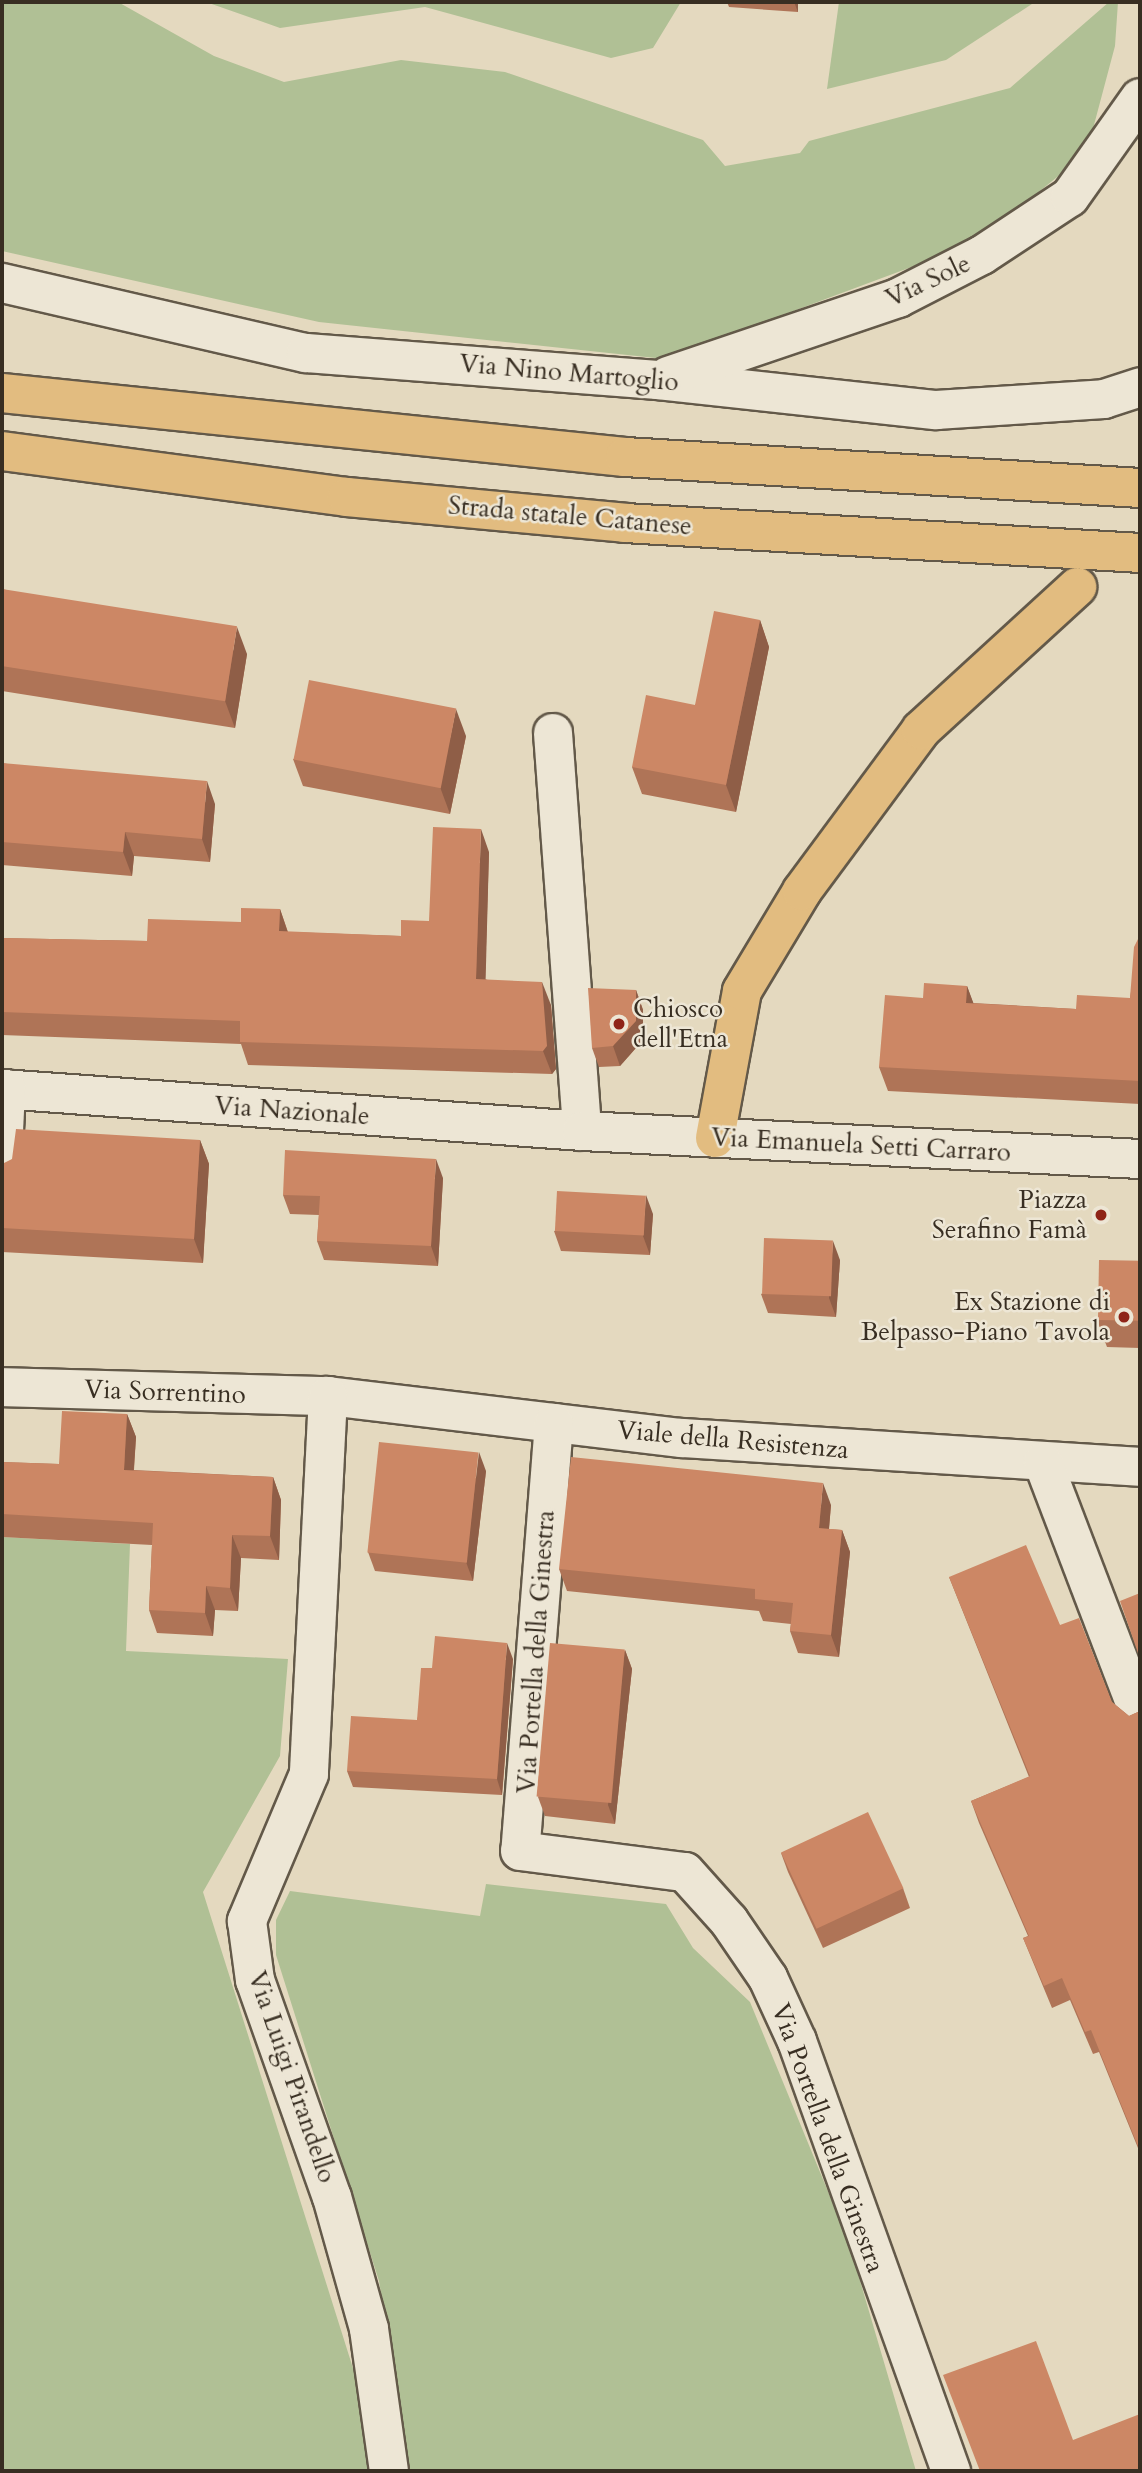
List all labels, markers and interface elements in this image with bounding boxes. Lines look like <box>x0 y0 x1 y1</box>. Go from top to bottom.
street label: Via Sole <box>881 248 975 314</box>
street label: Via Nino Martoglio <box>458 348 680 398</box>
street label: Strada statale Catanese <box>447 490 693 542</box>
place label: Chiosco dell'Etna <box>633 993 728 1054</box>
marker: Chiosco dell'Etna <box>611 1016 627 1032</box>
street label: Via Nazionale <box>213 1090 371 1132</box>
street label: Via Emanuela Setti Carraro <box>710 1122 1012 1168</box>
place label: Piazza Serafino Famà <box>932 1184 1087 1246</box>
marker: Piazza Serafino Famà <box>1093 1207 1109 1223</box>
place label: Ex Stazione di Belpasso-Piano Tavola <box>861 1286 1110 1348</box>
marker: Ex Stazione di Belpasso-Piano Tavola <box>1116 1309 1132 1325</box>
street label: Via Sorrentino <box>84 1374 246 1410</box>
street label: Viale della Resistenza <box>616 1414 850 1466</box>
street label: Via Portella della Ginestra <box>511 1509 561 1795</box>
street label: Via Luigi Pirandello <box>241 1967 343 2187</box>
street label: Via Portella della Ginestra <box>765 1999 891 2277</box>

